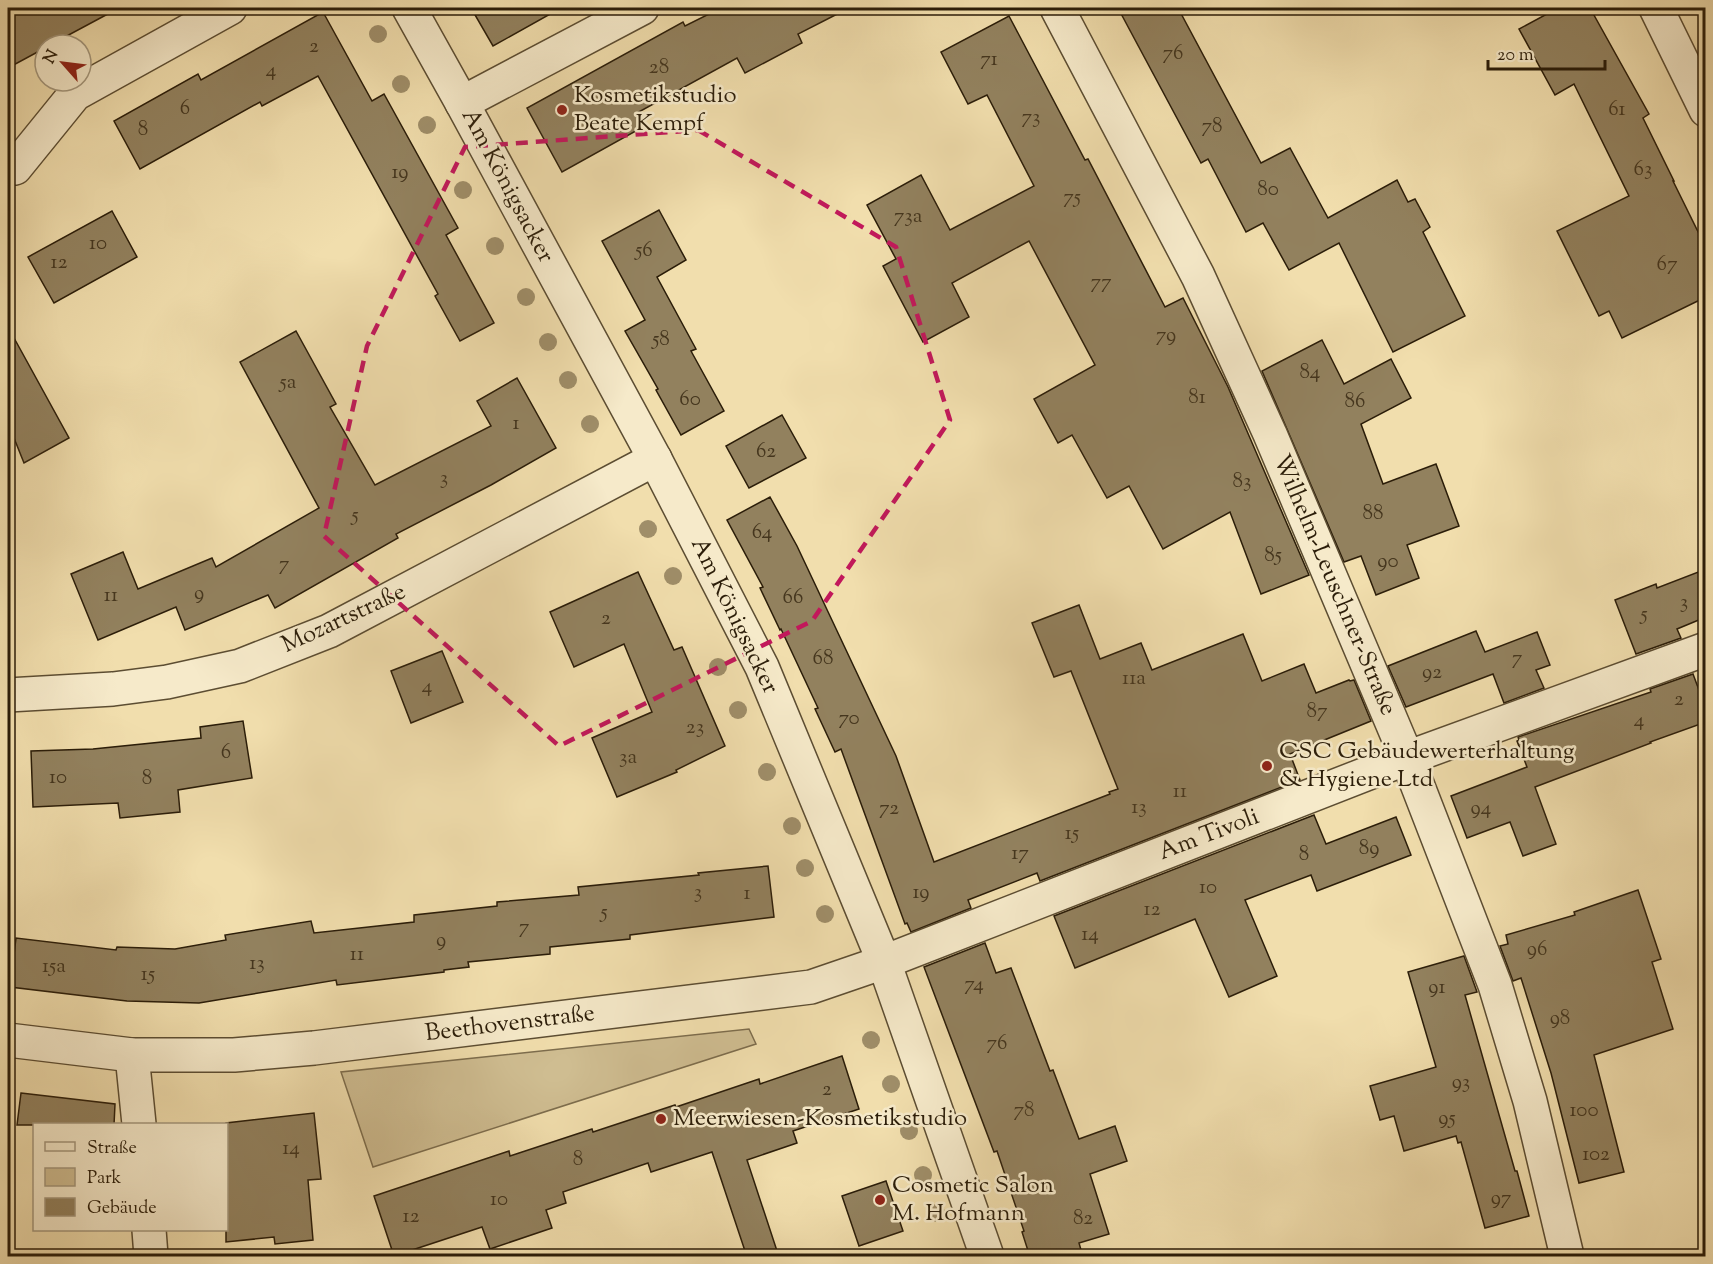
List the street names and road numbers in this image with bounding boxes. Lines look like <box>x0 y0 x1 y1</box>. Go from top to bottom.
street label: Am Königsacker <box>452 103 562 269</box>
street label: Wilhelm-Leuschner-Straße <box>1264 449 1404 721</box>
street label: Am Königsacker <box>681 532 787 700</box>
street label: Mozartstraße <box>276 575 412 663</box>
street label: Am Tivoli <box>1154 800 1264 870</box>
street label: Beethovenstraße <box>423 997 597 1051</box>

